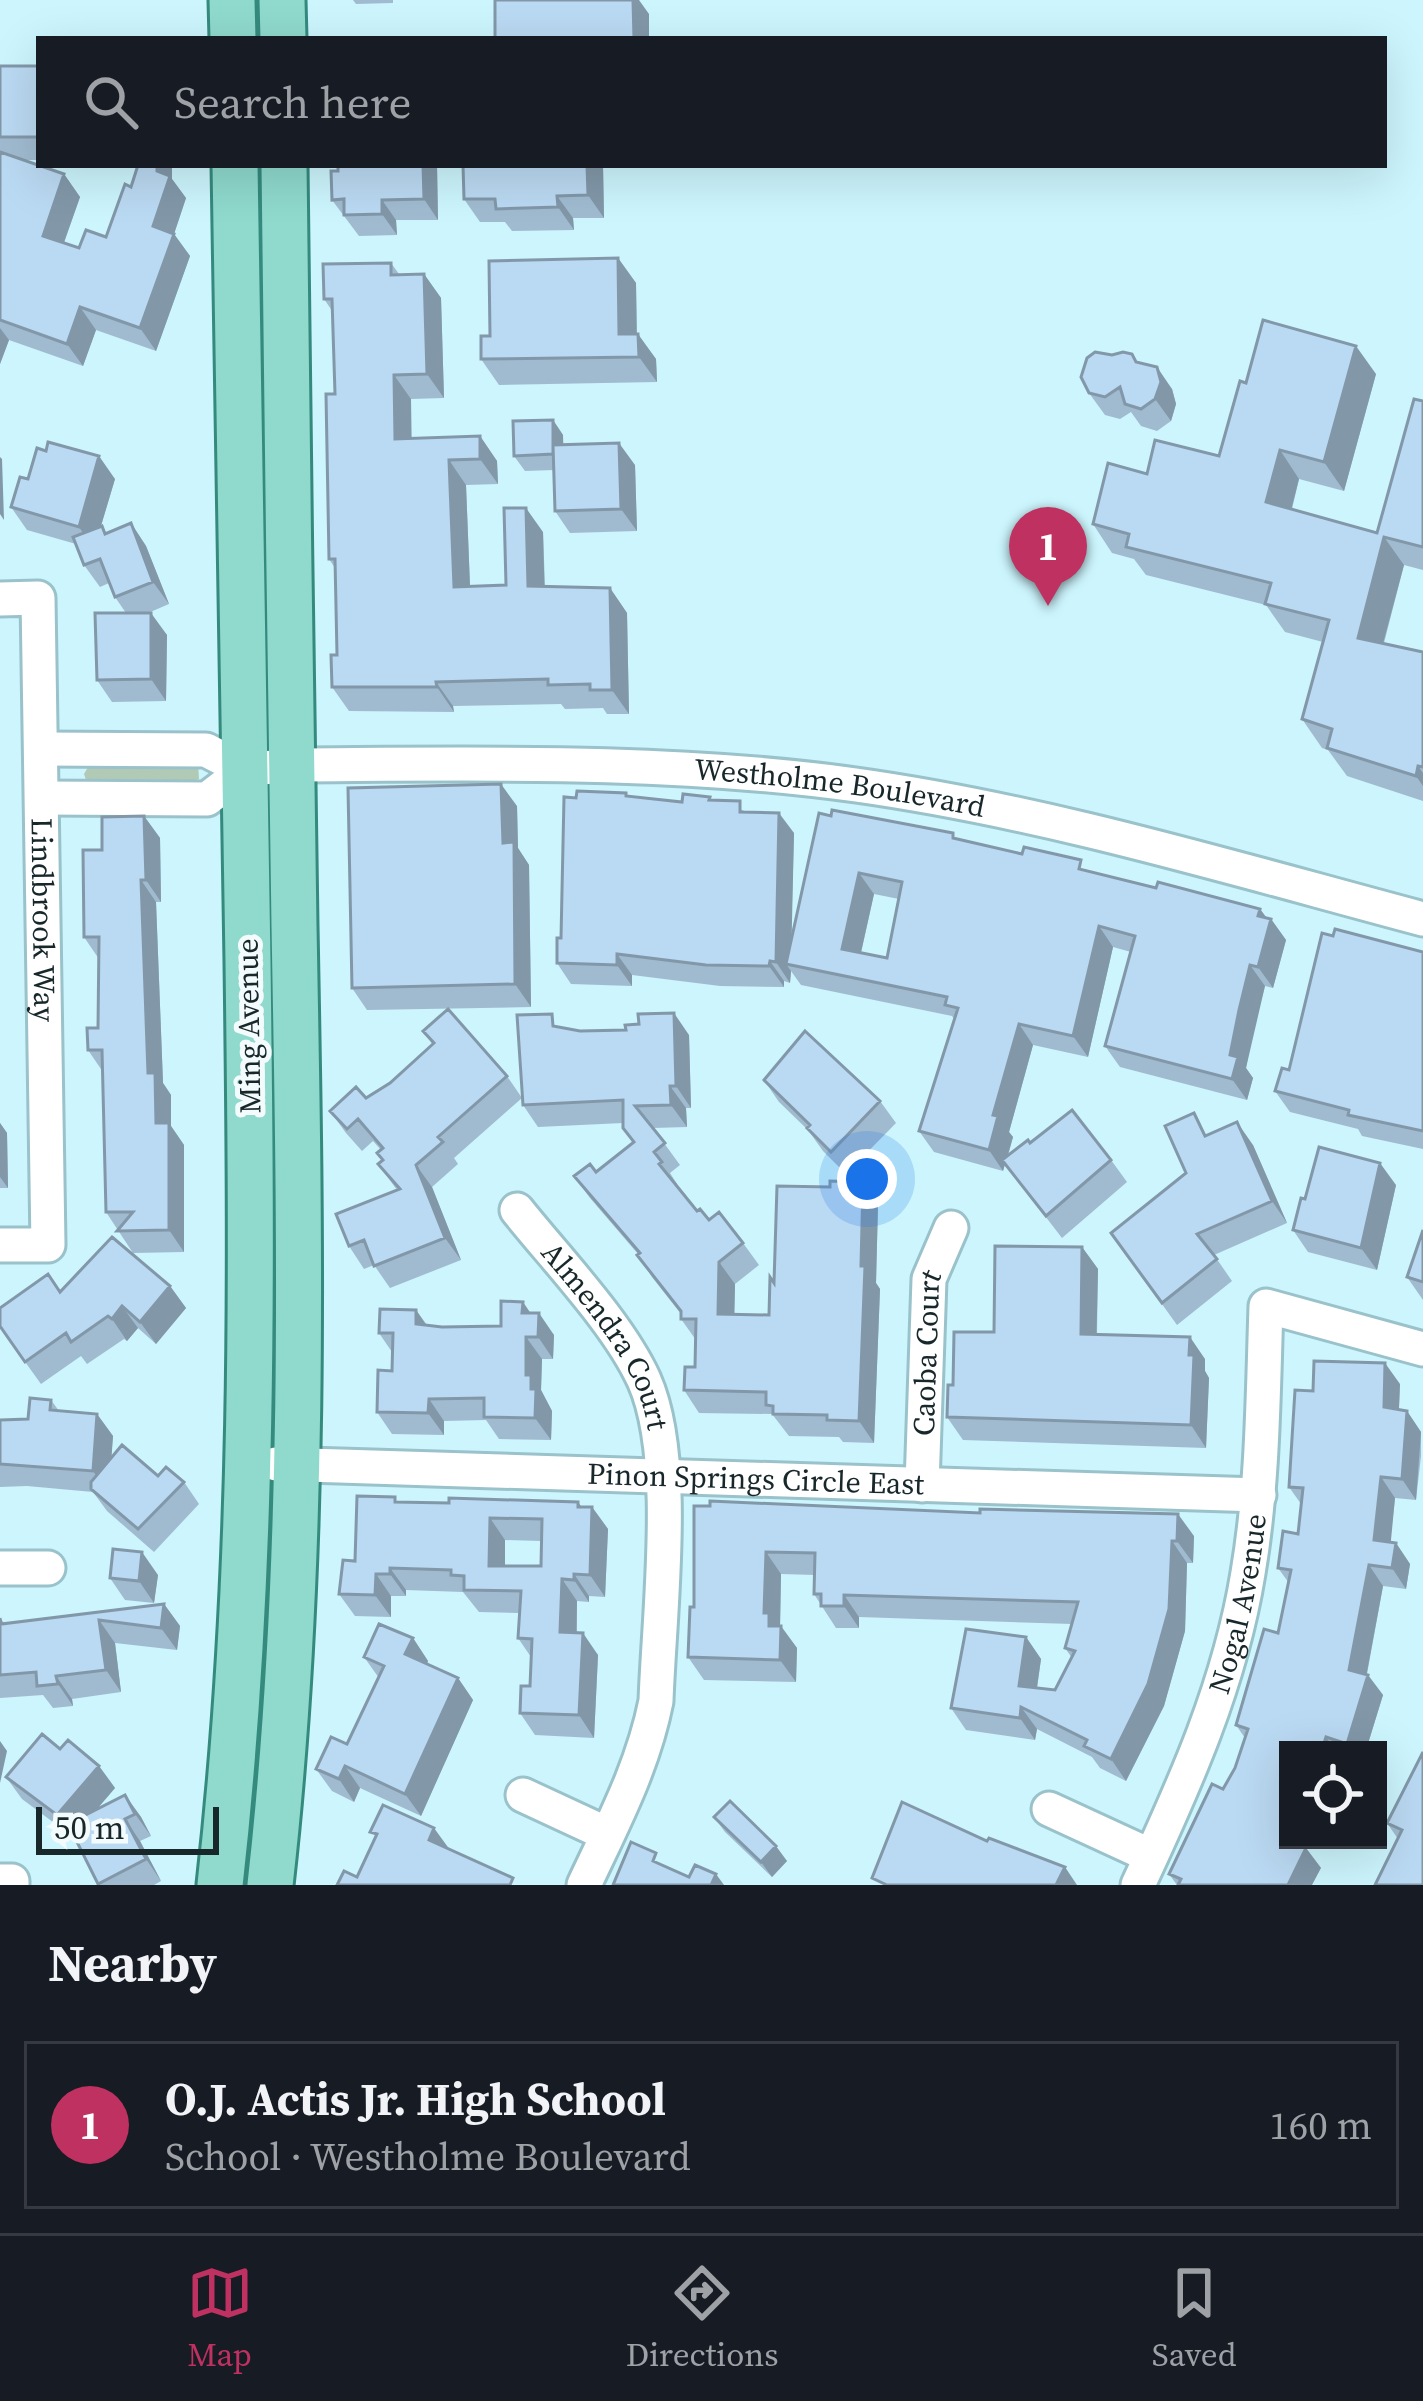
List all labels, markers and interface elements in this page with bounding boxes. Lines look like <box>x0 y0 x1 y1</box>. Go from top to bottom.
search box <box>36 36 1387 168</box>
icon: search <box>78 69 144 135</box>
text: Search here <box>174 71 411 133</box>
pin: 1 <box>1009 507 1087 606</box>
street label: Westholme Boulevard <box>693 748 989 827</box>
street label: Lindbrook Way <box>21 818 66 1023</box>
street label: Ming Avenue <box>226 938 271 1114</box>
your location <box>837 1149 897 1209</box>
street label: Almendra Court <box>532 1233 679 1433</box>
street label: Caoba Court <box>903 1262 951 1437</box>
street label: Pinon Springs Circle East <box>587 1453 925 1504</box>
street label: Nogal Avenue <box>1198 1512 1276 1699</box>
map controls <box>1279 1741 1387 1849</box>
button: locate <box>1279 1741 1387 1849</box>
scale bar <box>36 1801 219 1854</box>
text: 50 m <box>54 1805 124 1850</box>
text: Nearby <box>48 1928 217 1998</box>
text: O.J. Actis Jr. High School <box>165 2068 666 2130</box>
text: 1 <box>79 2099 101 2152</box>
text: 160 m <box>1269 2099 1372 2152</box>
text: School · Westholme Boulevard <box>165 2130 691 2183</box>
tab: Map <box>187 2260 253 2377</box>
tab: Directions <box>626 2260 779 2377</box>
tab: Saved <box>1152 2260 1236 2377</box>

